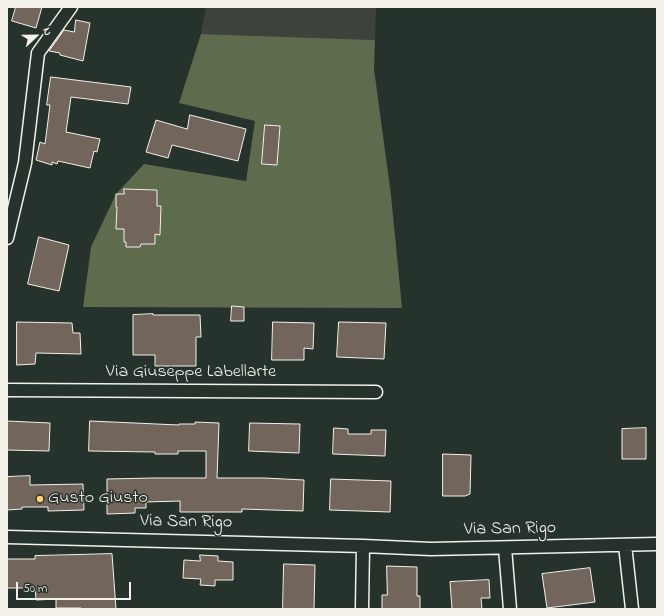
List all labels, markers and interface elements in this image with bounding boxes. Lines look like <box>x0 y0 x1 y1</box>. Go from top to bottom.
north arrow <box>16 16 56 56</box>
text: N <box>38 25 56 38</box>
street label: Via Giuseppe Labellarte <box>106 362 276 384</box>
place label: Gusto Giusto <box>48 488 148 510</box>
marker: Gusto Giusto <box>35 494 45 504</box>
street label: Via San Rigo <box>140 511 232 535</box>
street label: Via San Rigo <box>464 518 556 542</box>
scale bar <box>18 574 133 600</box>
text: 50 m <box>23 580 47 598</box>

